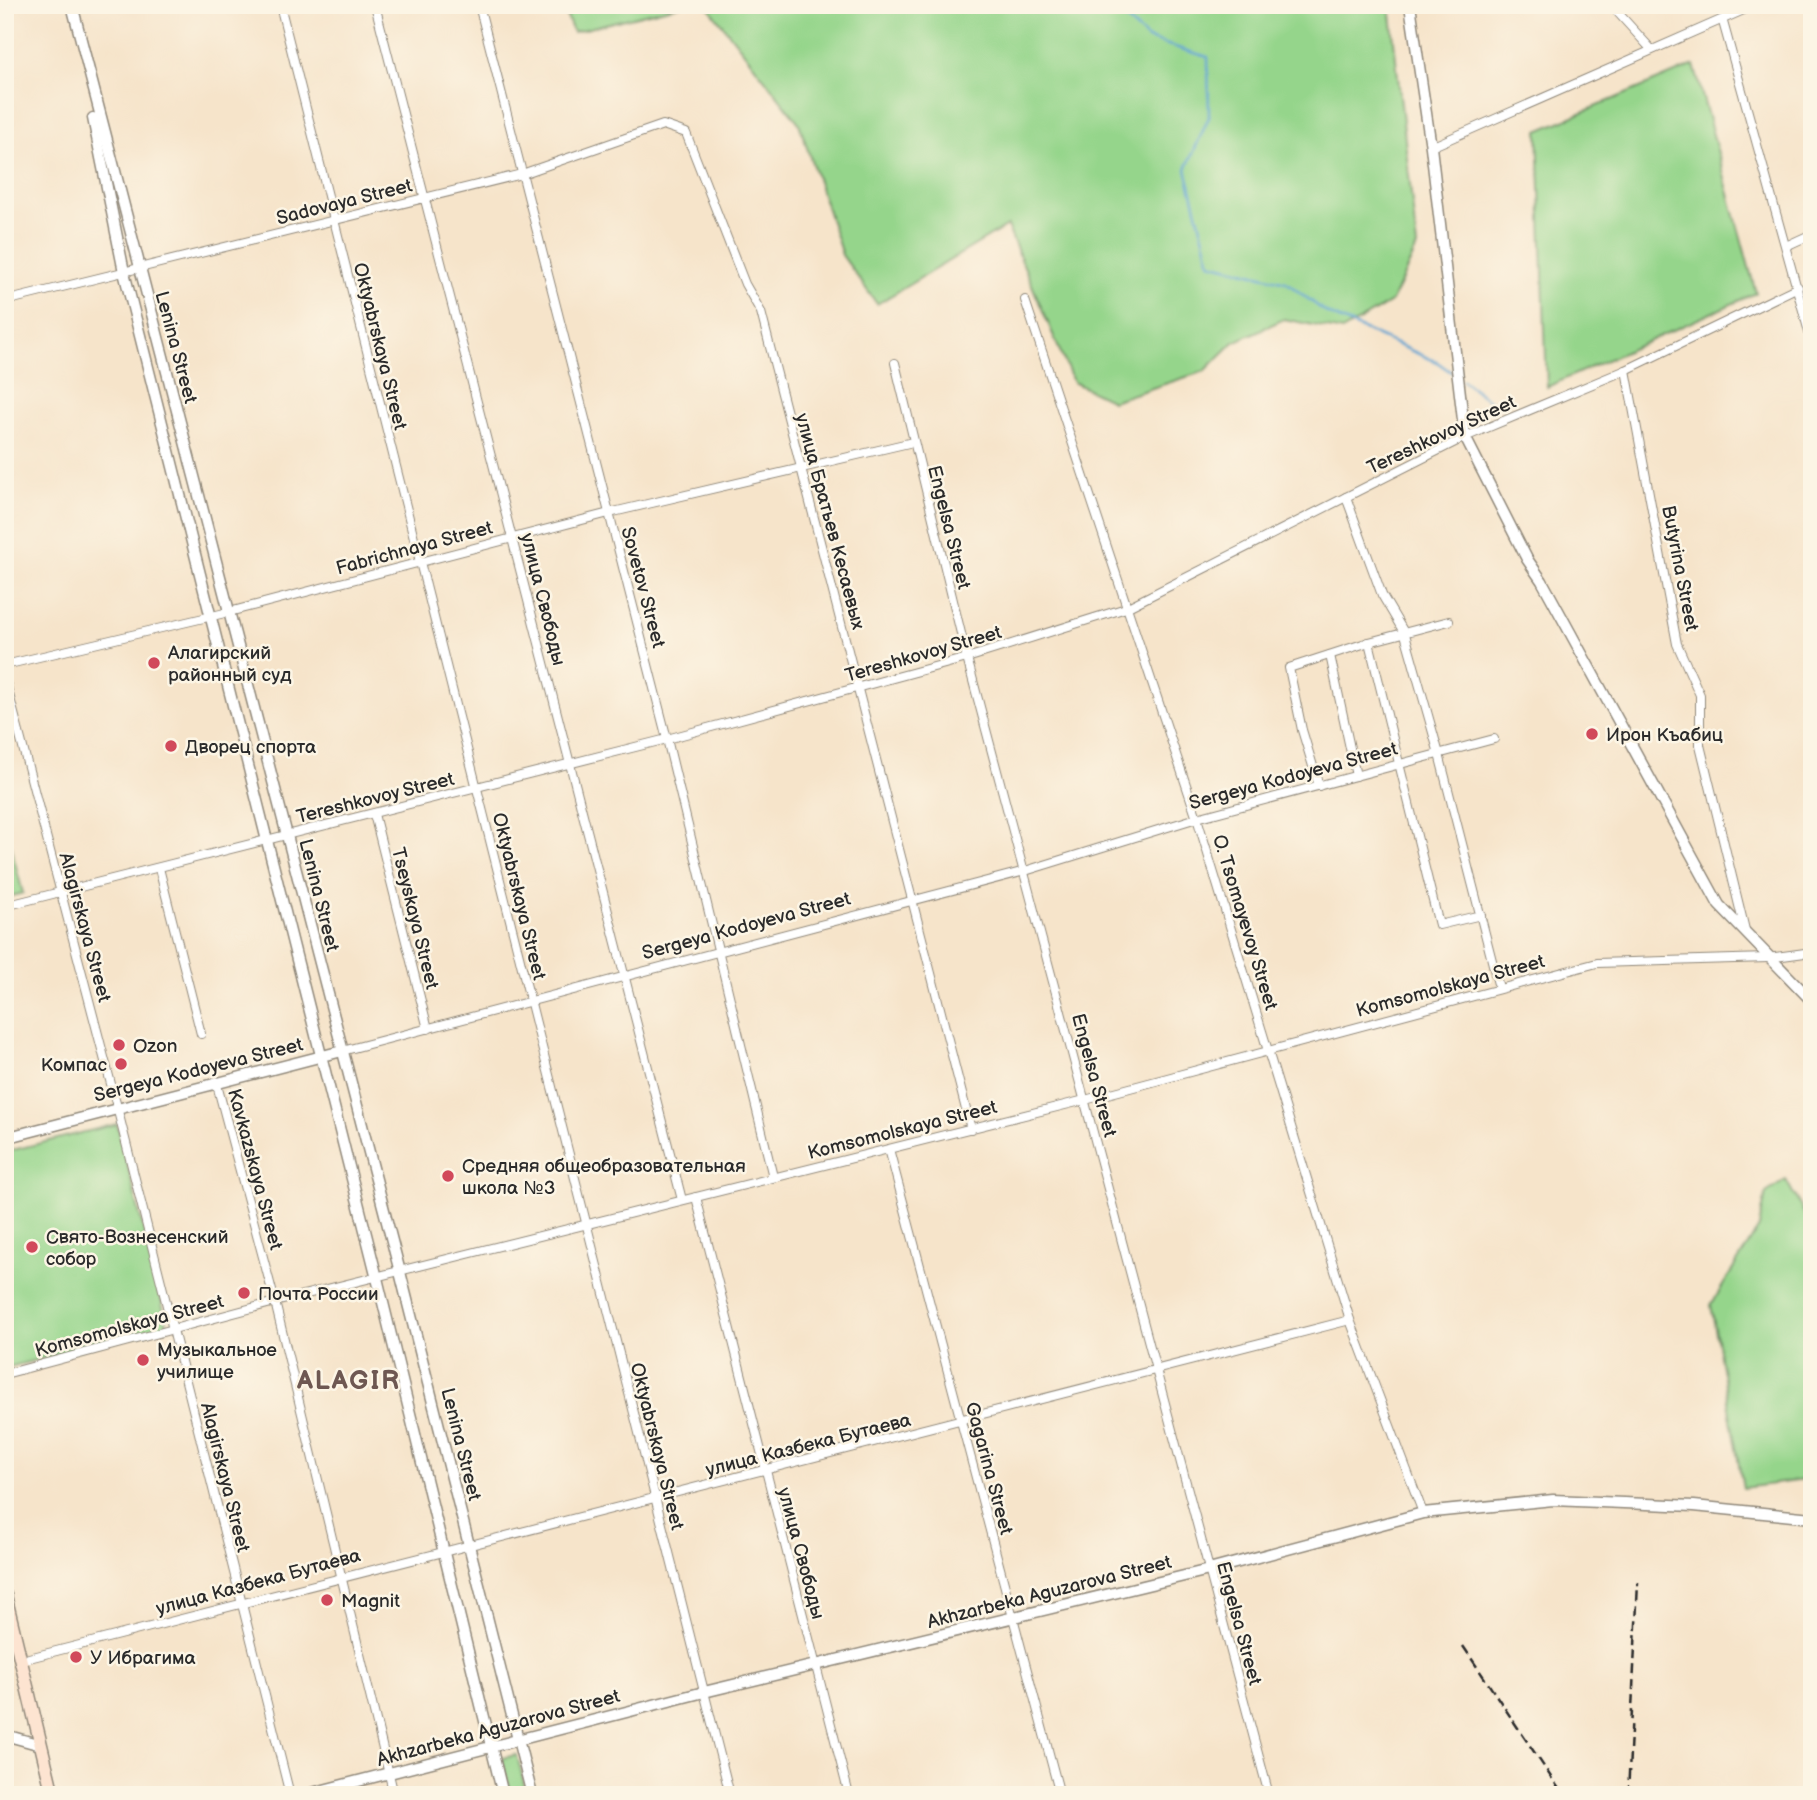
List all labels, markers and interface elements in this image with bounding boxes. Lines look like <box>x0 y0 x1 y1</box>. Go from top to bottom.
street label: Sadovaya Street <box>274 174 415 230</box>
street label: Oktyabrskaya Street <box>348 260 411 432</box>
street label: Lenina Street <box>150 289 202 406</box>
street label: Tereshkovoy Street <box>1363 391 1520 480</box>
street label: улица Братьев Кесаевых <box>790 411 870 632</box>
street label: Engelsa Street <box>922 463 975 592</box>
street label: Butyrina Street <box>1656 503 1703 633</box>
street label: Fabrichnaya Street <box>333 516 495 580</box>
street label: Sovetov Street <box>615 524 670 651</box>
street label: улица Свободы <box>515 531 570 668</box>
street label: Tereshkovoy Street <box>843 621 1004 688</box>
place label: Алагирский районный суд <box>167 642 292 687</box>
marker: Алагирский районный суд <box>146 655 162 671</box>
place label: Ирон Къабиц <box>1606 724 1723 747</box>
marker: Ирон Къабиц <box>1584 726 1600 742</box>
place label: Дворец спорта <box>185 736 316 759</box>
marker: Дворец спорта <box>163 738 179 754</box>
street label: Sergeya Kodoyeva Street <box>1187 738 1400 815</box>
street label: Tereshkovoy Street <box>294 768 457 829</box>
street label: Oktyabrskaya Street <box>487 810 550 982</box>
street label: O. Tsomayevoy Street <box>1207 832 1282 1013</box>
street label: Lenina Street <box>293 837 344 954</box>
street label: Tseyskaya Street <box>386 845 443 992</box>
street label: Alagirskaya Street <box>54 850 116 1005</box>
street label: Sergeya Kodoyeva Street <box>640 888 853 965</box>
street label: Komsomolskaya Street <box>1354 950 1547 1023</box>
street label: Engelsa Street <box>1066 1011 1121 1140</box>
street label: Sergeya Kodoyeva Street <box>91 1033 305 1108</box>
place label: Ozon <box>133 1035 178 1058</box>
marker: Ozon <box>111 1037 127 1053</box>
place label: Компас <box>41 1054 108 1077</box>
marker: Компас <box>113 1056 129 1072</box>
street label: Kavkazskaya Street <box>222 1086 287 1253</box>
street label: Komsomolskaya Street <box>805 1096 1000 1165</box>
place label: Средняя общеобразовательная школа №3 <box>462 1155 746 1200</box>
marker: Средняя общеобразовательная школа №3 <box>440 1168 456 1184</box>
place label: Свято-Вознесенский собор <box>46 1226 229 1271</box>
marker: Свято-Вознесенский собор <box>24 1239 40 1255</box>
place label: Почта России <box>258 1283 379 1306</box>
marker: Почта России <box>236 1285 252 1301</box>
street label: Komsomolskaya Street <box>33 1290 226 1363</box>
place label: Музыкальное училище <box>157 1339 277 1384</box>
marker: Музыкальное училище <box>135 1352 151 1368</box>
street label: Oktyabrskaya Street <box>625 1360 688 1532</box>
district label: ALAGIR <box>296 1366 401 1397</box>
street label: Lenina Street <box>435 1386 486 1503</box>
street label: Alagirskaya Street <box>195 1400 254 1555</box>
street label: Gagarina Street <box>960 1400 1017 1537</box>
street label: улица Казбека Бутаева <box>703 1409 913 1482</box>
street label: улица Свободы <box>772 1485 829 1622</box>
street label: улица Казбека Бутаева <box>154 1544 363 1621</box>
street label: Akhzarbeka Aguzarova Street <box>925 1551 1174 1634</box>
street label: Engelsa Street <box>1211 1559 1266 1688</box>
place label: Magnit <box>341 1590 400 1613</box>
marker: Magnit <box>319 1592 335 1608</box>
place label: У Ибрагима <box>90 1647 196 1670</box>
marker: У Ибрагима <box>68 1649 84 1665</box>
street label: Akhzarbeka Aguzarova Street <box>374 1685 623 1772</box>

